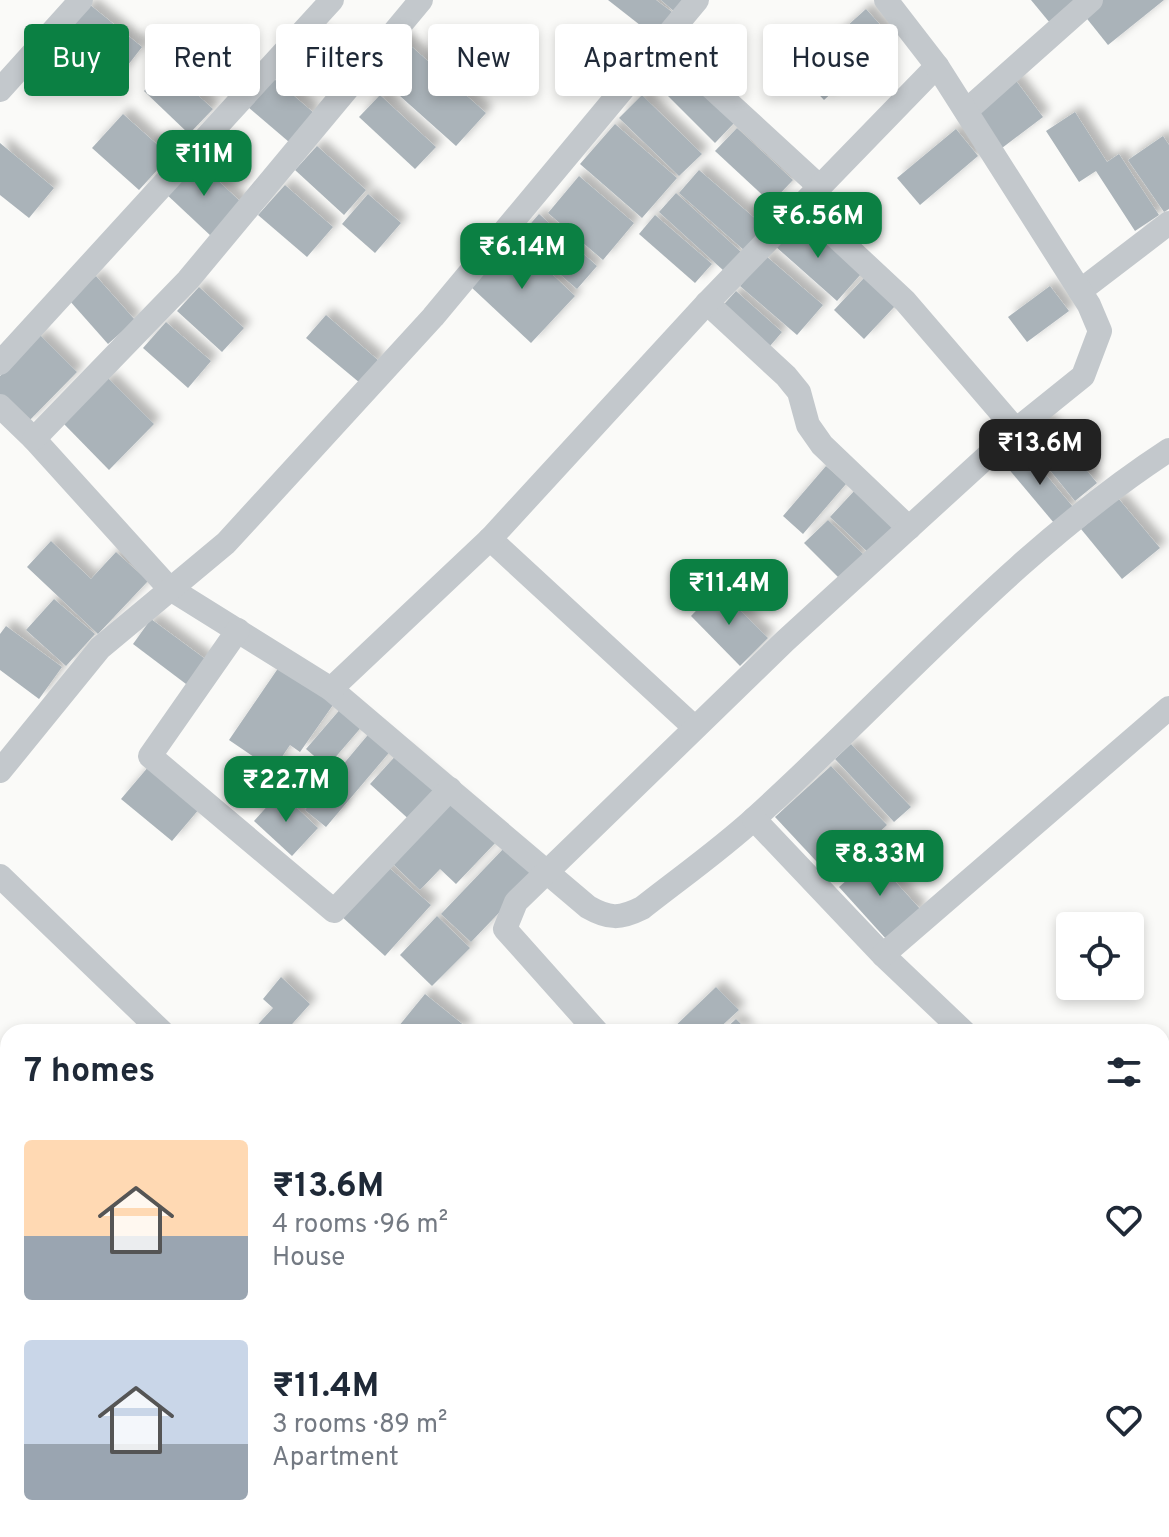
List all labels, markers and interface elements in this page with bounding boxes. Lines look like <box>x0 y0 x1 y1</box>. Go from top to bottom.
chip: Buy <box>24 24 129 96</box>
chip: Rent <box>145 24 260 96</box>
chip: Filters <box>276 24 412 96</box>
chip: New <box>428 24 539 96</box>
chip: Apartment <box>555 24 747 96</box>
chip: House <box>763 24 898 96</box>
pin: ₹11M <box>157 130 251 198</box>
text: ₹11M <box>175 139 233 172</box>
pin: ₹6.56M <box>753 192 883 260</box>
text: ₹6.56M <box>772 201 864 234</box>
pin: ₹6.14M <box>457 223 587 291</box>
text: ₹6.14M <box>478 232 566 265</box>
pin: ₹13.6M <box>975 419 1105 487</box>
text: ₹13.6M <box>997 428 1083 461</box>
pin: ₹11.4M <box>664 559 794 627</box>
text: ₹11.4M <box>688 568 770 601</box>
pin: ₹22.7M <box>221 756 351 824</box>
text: ₹22.7M <box>242 765 330 798</box>
pin: ₹8.33M <box>815 830 945 898</box>
text: ₹8.33M <box>834 839 926 872</box>
map controls <box>1056 912 1144 1000</box>
button: locate <box>1056 912 1144 1000</box>
icon: filters <box>1102 1050 1146 1094</box>
text: 7 homes <box>24 1051 155 1094</box>
text: ₹13.6M <box>272 1166 384 1209</box>
icon: home <box>88 1172 184 1268</box>
icon: heart <box>1102 1198 1146 1242</box>
text: 4 rooms · 96 m² <box>272 1209 448 1242</box>
text: House <box>272 1242 345 1275</box>
text: ₹11.4M <box>272 1366 379 1409</box>
icon: home <box>88 1372 184 1468</box>
icon: heart <box>1102 1398 1146 1442</box>
text: 3 rooms · 89 m² <box>272 1409 447 1442</box>
text: Apartment <box>272 1442 399 1475</box>

